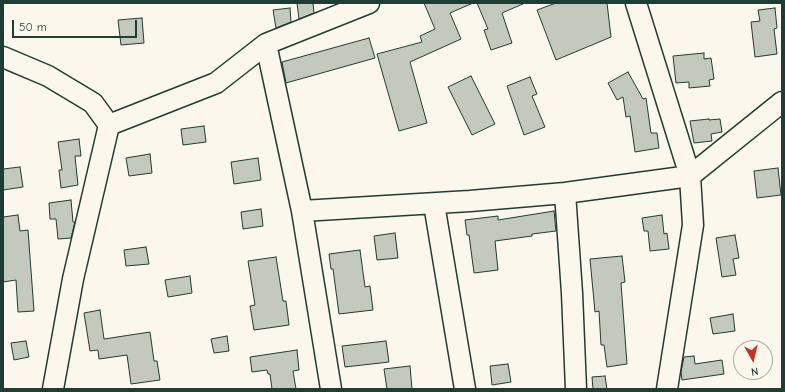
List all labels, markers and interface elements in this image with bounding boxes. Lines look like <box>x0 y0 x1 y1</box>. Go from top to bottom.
scale bar <box>14 12 139 38</box>
text: 50 m <box>19 20 47 34</box>
north arrow <box>733 340 773 380</box>
text: N <box>750 364 759 378</box>

